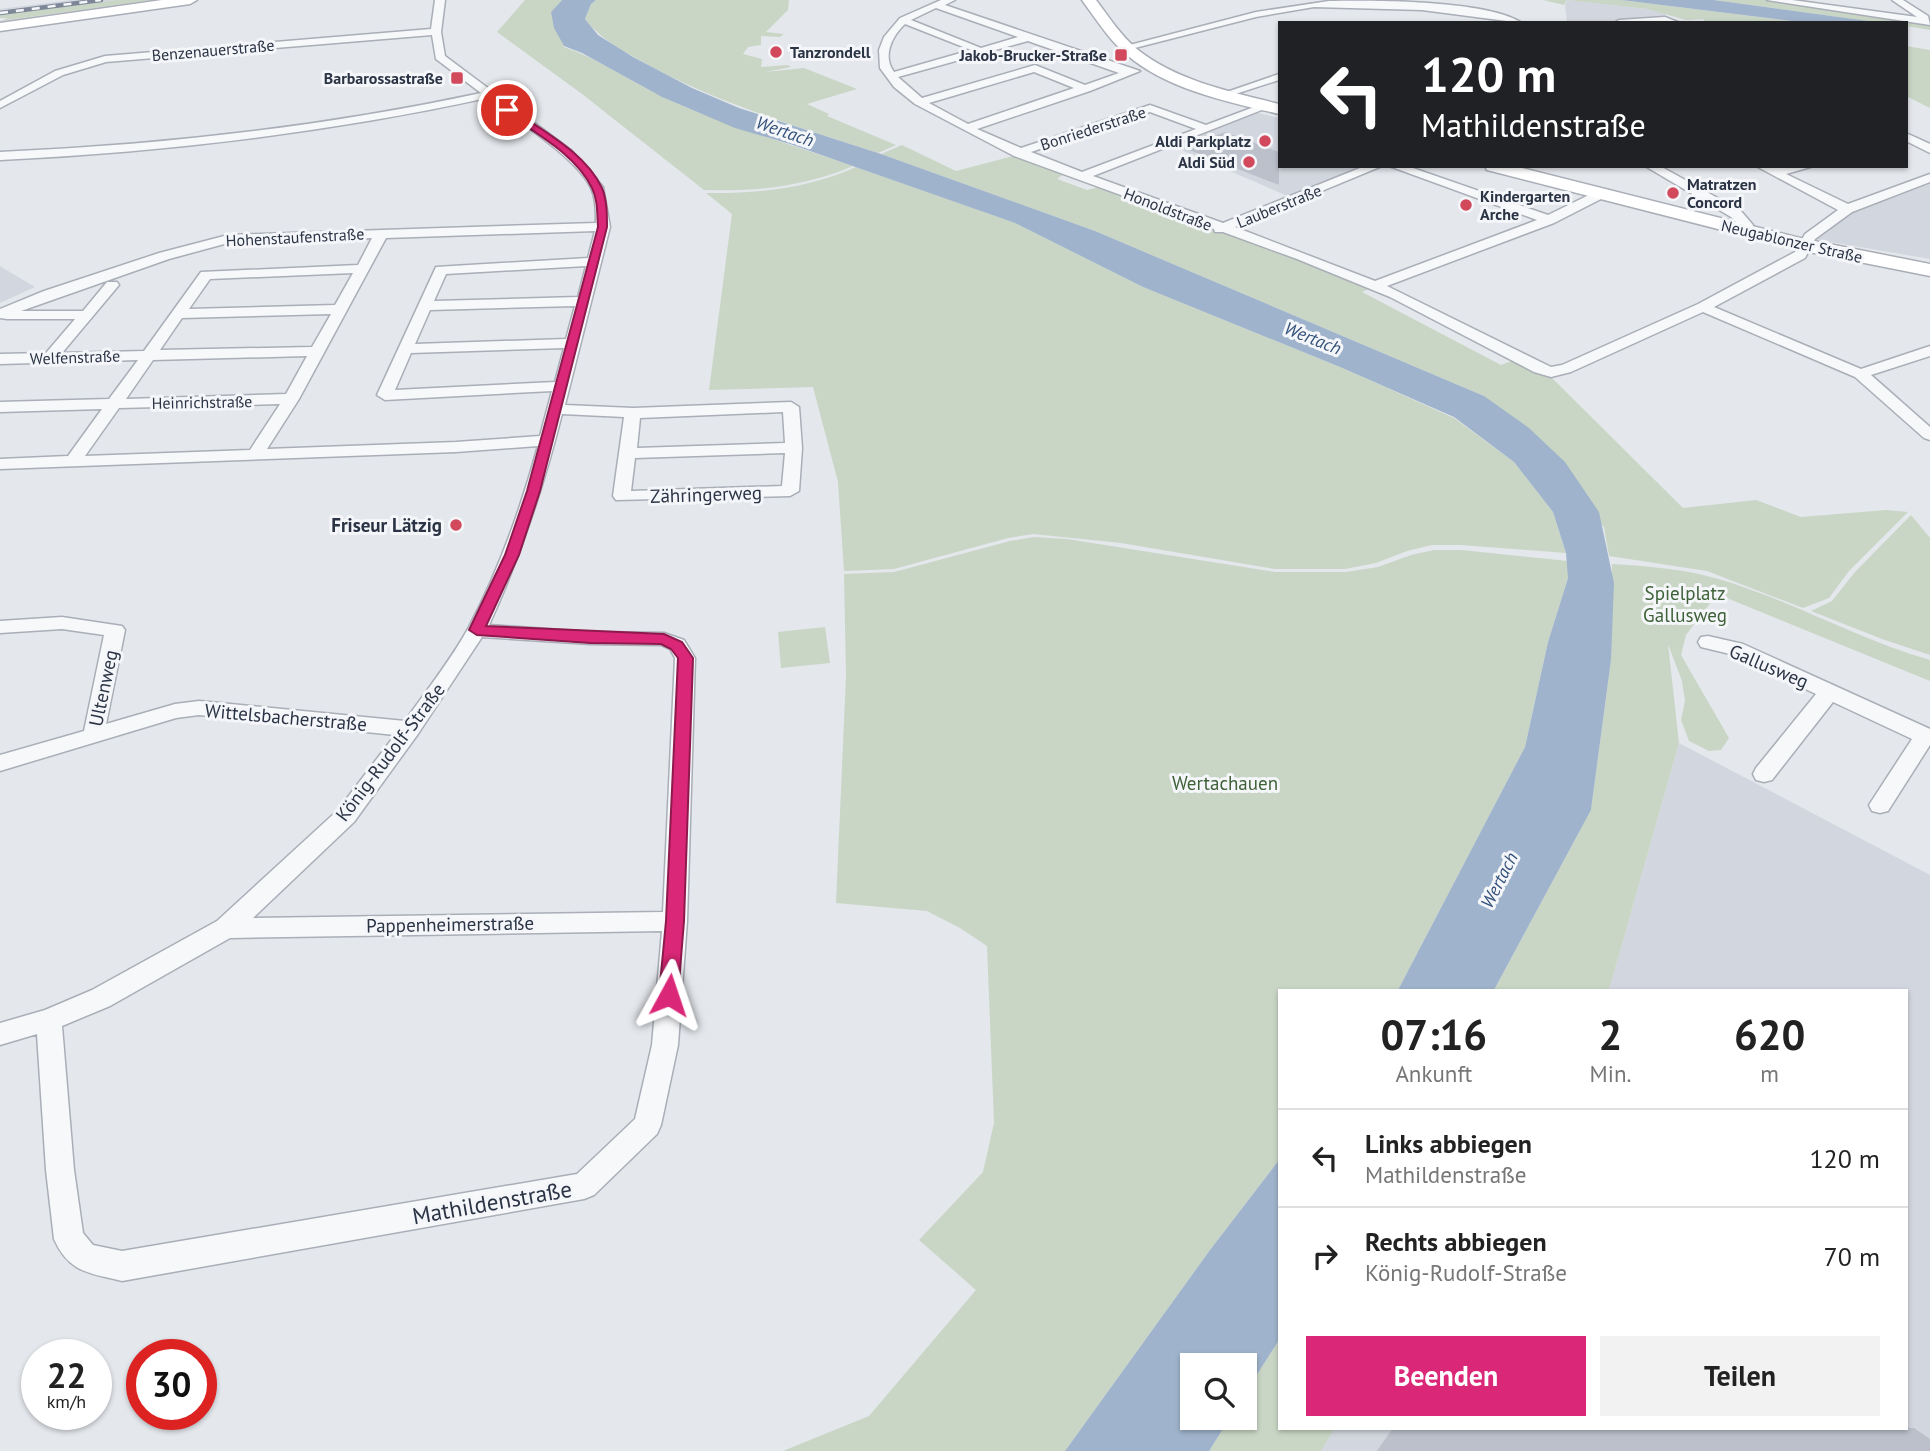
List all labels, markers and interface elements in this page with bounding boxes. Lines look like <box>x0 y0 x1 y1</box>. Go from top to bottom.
street label: Benzenauerstraße <box>151 35 275 65</box>
place label: Tanzrondell <box>790 42 871 62</box>
text: 120 m <box>1421 42 1556 106</box>
marker: Tanzrondell <box>768 44 784 60</box>
place label: Jakob-Brucker-Straße <box>959 45 1107 65</box>
marker: Jakob-Brucker-Straße <box>1113 47 1129 63</box>
icon: left <box>1306 49 1397 140</box>
place label: Barbarossastraße <box>324 68 443 88</box>
marker: Barbarossastraße <box>449 70 465 86</box>
pin <box>477 80 537 140</box>
icon: arrive <box>488 91 526 129</box>
street label: Bonriederstraße <box>1038 102 1148 154</box>
text: Mathildenstraße <box>1421 104 1646 146</box>
water label: Wertach <box>753 110 817 152</box>
place label: Aldi Parkplatz <box>1155 131 1251 151</box>
marker: Aldi Parkplatz <box>1257 133 1273 149</box>
place label: Aldi Süd <box>1178 152 1235 172</box>
marker: Aldi Süd <box>1241 154 1257 170</box>
place label: Matratzen Concord <box>1687 174 1757 212</box>
street label: Lauberstraße <box>1234 180 1324 232</box>
street label: Honoldstraße <box>1121 183 1215 235</box>
marker: Matratzen Concord <box>1665 185 1681 201</box>
place label: Kindergarten Arche <box>1480 186 1570 224</box>
marker: Kindergarten Arche <box>1458 197 1474 213</box>
street label: Neugablonzer Straße <box>1719 215 1865 267</box>
street label: Hohenstaufenstraße <box>225 223 365 251</box>
water label: Wertach <box>1281 316 1345 360</box>
street label: Welfenstraße <box>30 345 120 369</box>
street label: Heinrichstraße <box>151 391 253 413</box>
street label: Zähringerweg <box>650 480 762 508</box>
place label: Friseur Lätzig <box>331 513 442 537</box>
marker: Friseur Lätzig <box>448 517 464 533</box>
park label: Spielplatz Gallusweg <box>1643 581 1727 627</box>
street label: Gallusweg <box>1726 639 1812 693</box>
street label: Ultenweg <box>83 648 123 728</box>
street label: König-Rudolf-Straße <box>330 678 450 826</box>
street label: Wittelsbacherstraße <box>204 698 368 736</box>
park label: Wertachauen <box>1172 771 1278 795</box>
water label: Wertach <box>1475 848 1523 912</box>
street label: Pappenheimerstraße <box>366 911 534 937</box>
position arrow <box>632 958 706 1032</box>
text: 07:16 <box>1381 1007 1487 1062</box>
text: 2 <box>1599 1007 1622 1062</box>
text: 620 <box>1734 1007 1805 1062</box>
text: Ankunft <box>1395 1059 1472 1088</box>
text: Min. <box>1590 1059 1631 1088</box>
text: m <box>1760 1059 1779 1088</box>
text: Links abbiegen <box>1365 1127 1532 1160</box>
icon: left <box>1306 1139 1344 1177</box>
text: 120 m <box>1809 1142 1880 1175</box>
text: Mathildenstraße <box>1365 1160 1527 1189</box>
street label: Mathildenstraße <box>410 1174 574 1230</box>
text: Rechts abbiegen <box>1365 1225 1547 1258</box>
icon: right <box>1306 1237 1344 1275</box>
text: 70 m <box>1824 1240 1880 1273</box>
text: König-Rudolf-Straße <box>1365 1258 1567 1287</box>
button: Beenden <box>1306 1336 1586 1416</box>
button: Teilen <box>1600 1336 1880 1416</box>
speed limit sign: 30 <box>126 1339 217 1430</box>
text: 22 <box>47 1352 86 1398</box>
map controls <box>1180 1353 1257 1430</box>
button: search <box>1180 1353 1257 1430</box>
text: km/h <box>47 1390 86 1413</box>

